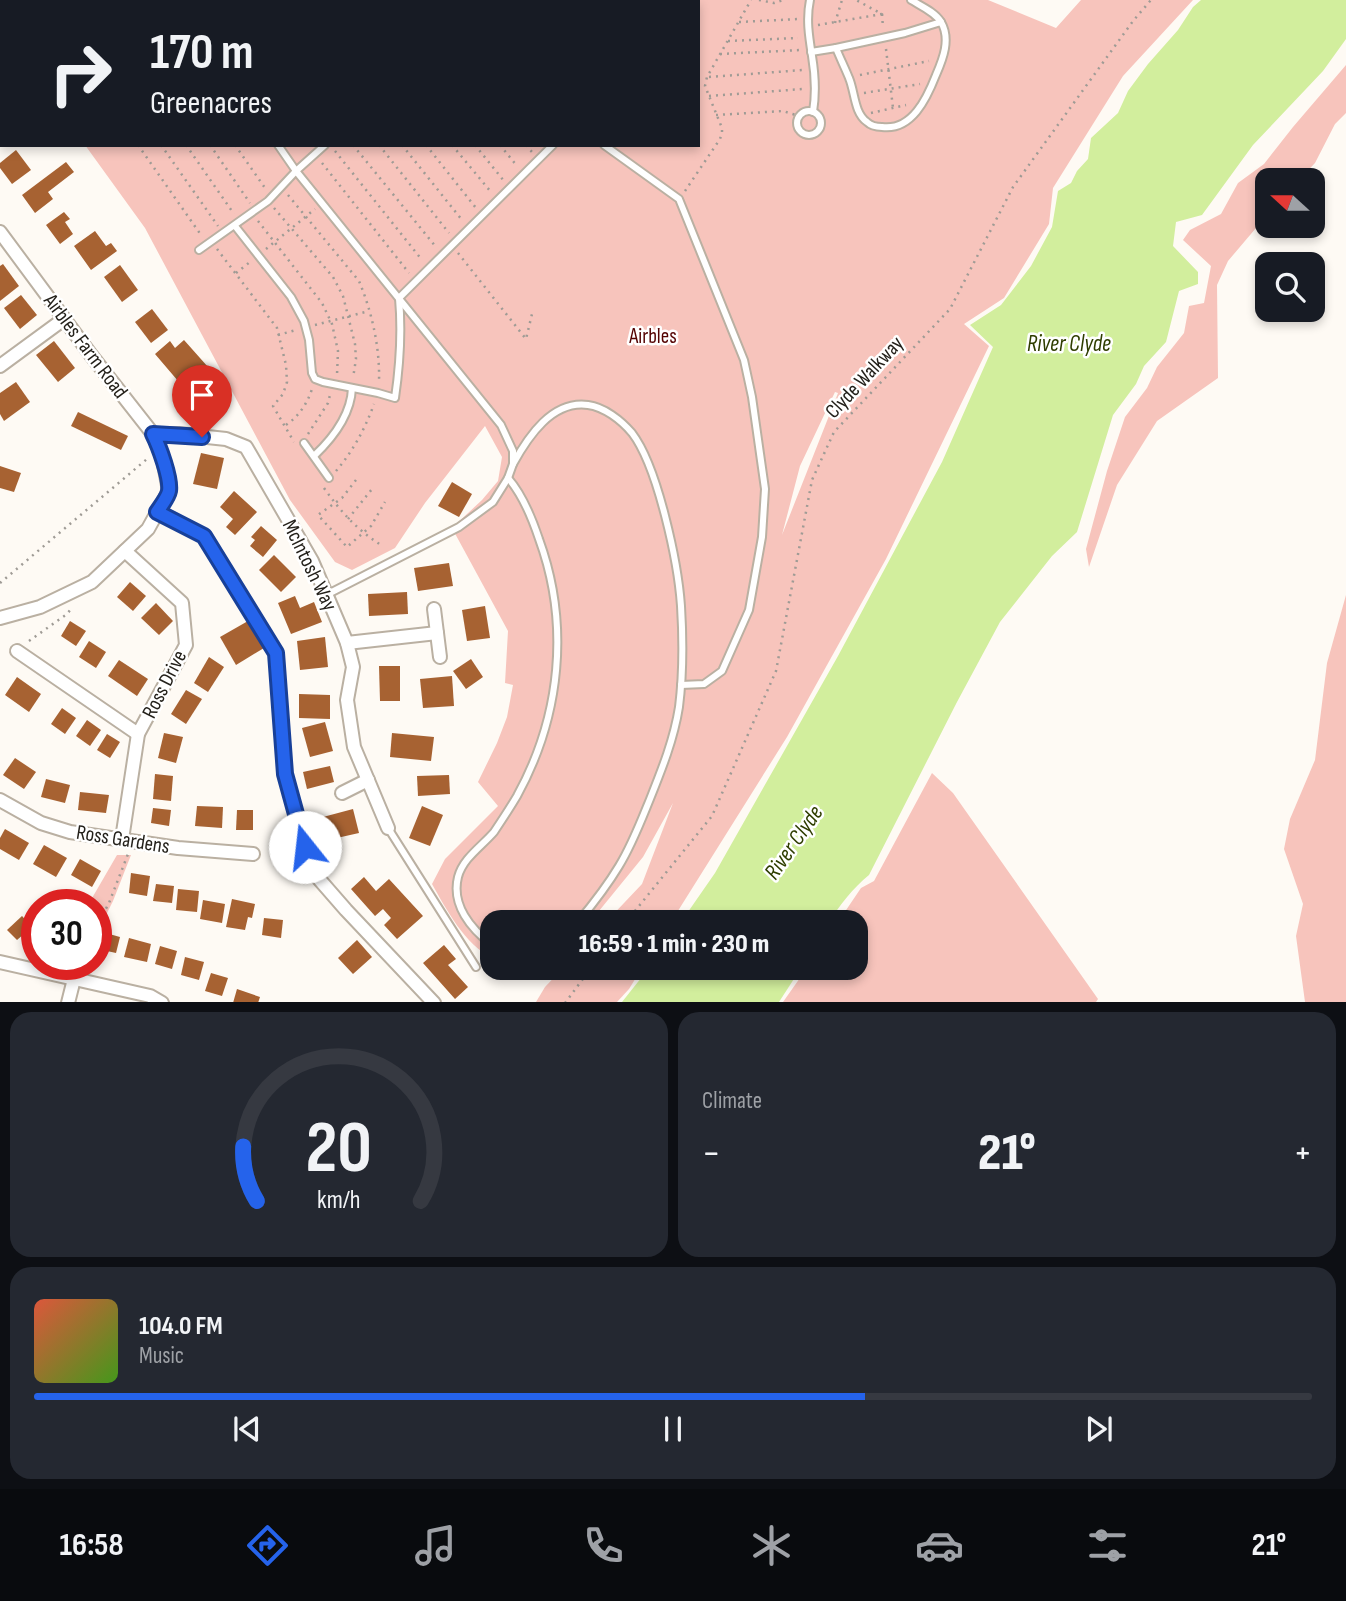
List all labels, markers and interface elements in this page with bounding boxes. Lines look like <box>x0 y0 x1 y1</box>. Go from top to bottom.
text: 170 m <box>150 24 254 83</box>
icon: right <box>35 28 126 119</box>
text: Greenacres <box>150 84 272 123</box>
north arrow <box>1255 168 1325 238</box>
map controls <box>1255 168 1325 322</box>
button: search <box>1255 252 1325 322</box>
street label: Airbles Farm Road <box>38 288 133 403</box>
park label: Airbles <box>628 324 677 349</box>
water label: River Clyde <box>1027 330 1111 358</box>
street label: Clyde Walkway <box>820 331 909 424</box>
pin <box>172 365 232 437</box>
icon: arrive <box>183 376 221 414</box>
street label: McIntosh Way <box>277 516 342 615</box>
street label: Ross Drive <box>137 646 192 722</box>
water label: River Clyde <box>758 800 829 885</box>
position arrow <box>268 810 342 884</box>
street label: Ross Gardens <box>74 820 171 859</box>
speed limit sign: 30 <box>21 889 112 980</box>
text: 16:59 · 1 min · 230 m <box>579 929 769 960</box>
text: Climate <box>702 1087 762 1115</box>
text: 20 <box>306 1105 372 1193</box>
text: 21° <box>978 1122 1036 1185</box>
text: − <box>702 1131 721 1176</box>
text: + <box>1293 1131 1312 1176</box>
text: km/h <box>317 1184 361 1215</box>
text: 104.0 FM <box>139 1311 223 1342</box>
text: Music <box>139 1342 184 1370</box>
icon: previous <box>228 1410 266 1448</box>
icon: pause <box>654 1410 692 1448</box>
icon: next <box>1080 1410 1118 1448</box>
icon: directions <box>243 1521 292 1570</box>
icon: music <box>411 1521 460 1570</box>
icon: phone <box>579 1521 628 1570</box>
icon: climate <box>747 1521 796 1570</box>
icon: car <box>915 1521 964 1570</box>
icon: filters <box>1083 1521 1132 1570</box>
text: 16:58 <box>60 1526 124 1565</box>
text: 21° <box>1252 1526 1286 1565</box>

